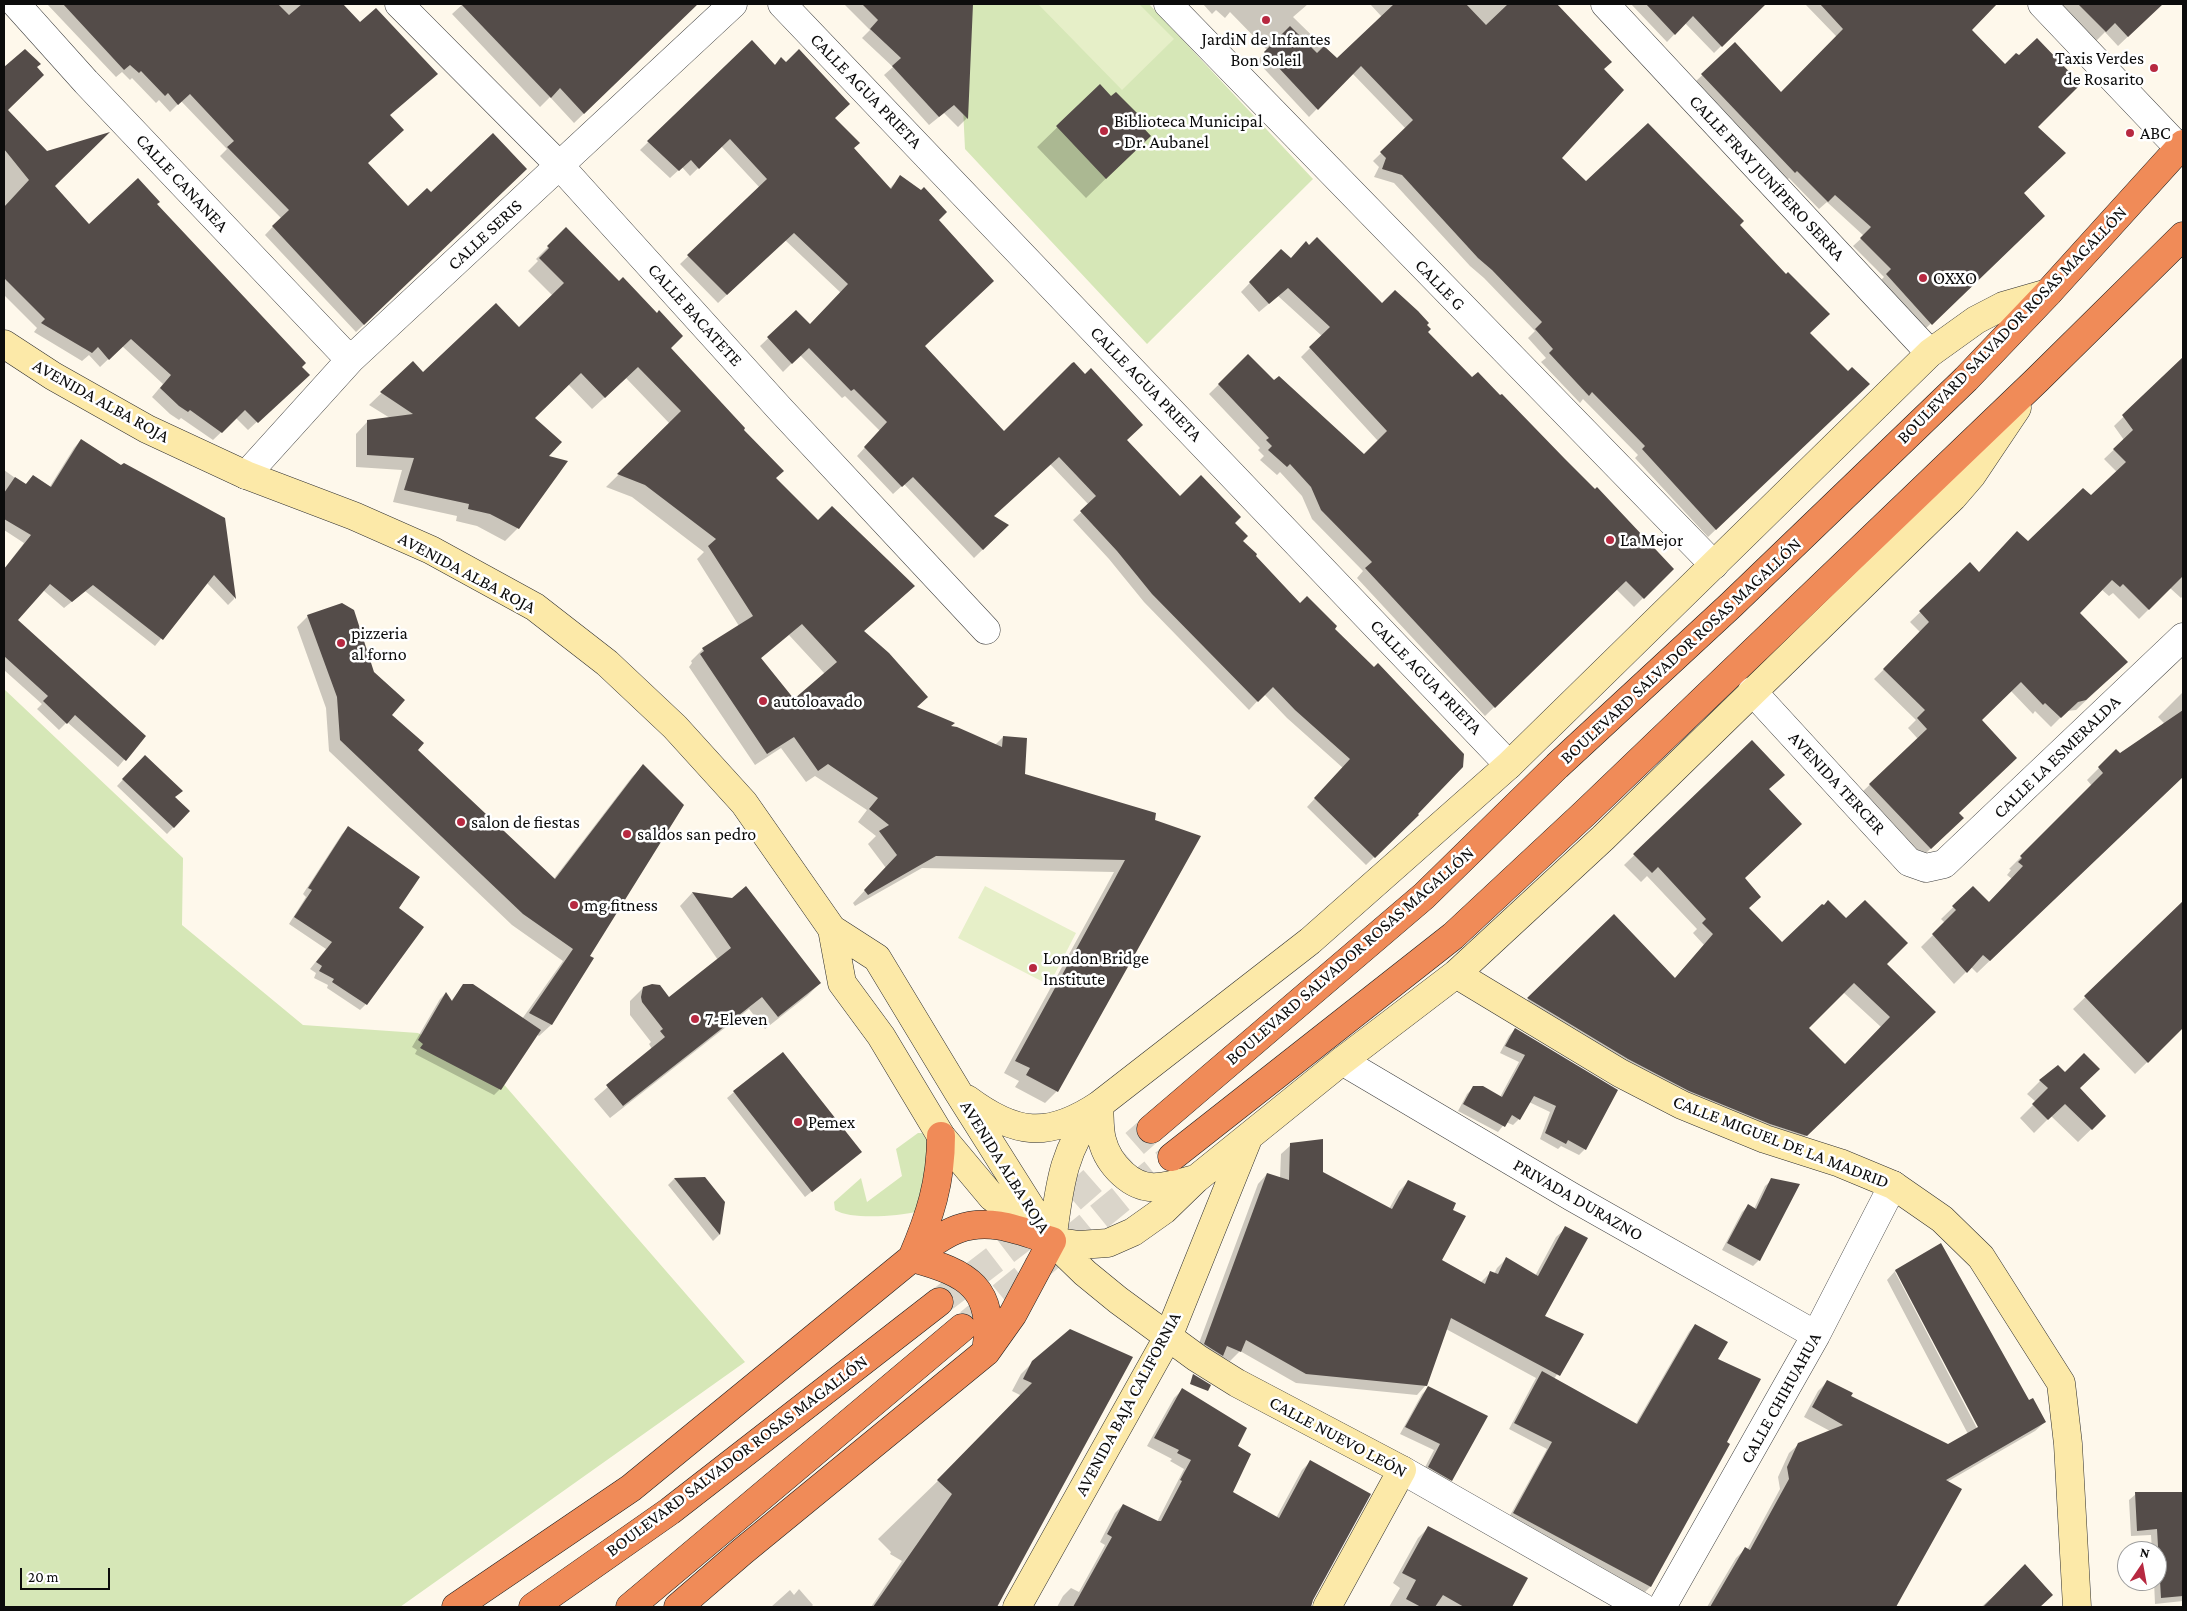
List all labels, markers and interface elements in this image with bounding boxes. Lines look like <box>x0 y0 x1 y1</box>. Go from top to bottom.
marker: JardiN de Infantes Bon Soleil <box>1260 14 1272 26</box>
place label: JardiN de Infantes Bon Soleil <box>1201 28 1331 70</box>
street label: CALLE AGUA PRIETA <box>805 29 927 153</box>
place label: Taxis Verdes de Rosarito <box>2055 47 2144 90</box>
marker: Taxis Verdes de Rosarito <box>2148 62 2160 74</box>
street label: CALLE FRAY JUNÍPERO SERRA <box>1685 91 1849 265</box>
place label: Biblioteca Municipal - Dr. Aubanel <box>1114 110 1263 152</box>
place label: ABC <box>2140 122 2171 144</box>
marker: Biblioteca Municipal - Dr. Aubanel <box>1098 125 1110 137</box>
marker: ABC <box>2124 127 2136 139</box>
street label: CALLE CANANEA <box>131 129 233 237</box>
street label: CALLE SERIS <box>443 195 527 275</box>
street label: BOULEVARD SALVADOR ROSAS MAGALLÓN <box>1892 202 2132 448</box>
street label: CALLE G <box>1410 255 1470 315</box>
street label: CALLE BACATETE <box>643 259 747 371</box>
place label: OXXO <box>1933 267 1977 289</box>
marker: OXXO <box>1917 272 1929 284</box>
street label: CALLE AGUA PRIETA <box>1085 322 1207 446</box>
street label: AVENIDA ALBA ROJA <box>29 355 173 447</box>
street label: AVENIDA ALBA ROJA <box>394 528 540 618</box>
place label: La Mejor <box>1620 529 1683 551</box>
street label: BOULEVARD SALVADOR ROSAS MAGALLÓN <box>1556 533 1806 769</box>
marker: La Mejor <box>1604 534 1616 546</box>
street label: CALLE AGUA PRIETA <box>1365 615 1487 739</box>
place label: pizzeria al forno <box>351 622 408 664</box>
marker: pizzeria al forno <box>335 637 347 649</box>
place label: autoloavado <box>773 690 862 712</box>
street label: CALLE LA ESMERALDA <box>1989 691 2125 823</box>
marker: autoloavado <box>757 695 769 707</box>
street label: AVENIDA TERCER <box>1784 727 1890 839</box>
place label: salon de fiestas <box>471 811 580 833</box>
marker: salon de fiestas <box>455 816 467 828</box>
place label: saldos san pedro <box>637 823 756 845</box>
marker: saldos san pedro <box>621 828 633 840</box>
street label: BOULEVARD SALVADOR ROSAS MAGALLÓN <box>1221 842 1479 1070</box>
place label: mg fitness <box>584 894 658 916</box>
marker: mg fitness <box>568 899 580 911</box>
place label: London Bridge Institute <box>1043 947 1149 990</box>
marker: London Bridge Institute <box>1027 962 1039 974</box>
place label: 7-Eleven <box>705 1008 768 1030</box>
marker: 7-Eleven <box>689 1013 701 1025</box>
street label: CALLE MIGUEL DE LA MADRID <box>1670 1091 1892 1193</box>
street label: AVENIDA ALBA ROJA <box>955 1096 1055 1238</box>
place label: Pemex <box>808 1111 855 1133</box>
marker: Pemex <box>792 1116 804 1128</box>
street label: PRIVADA DURAZNO <box>1509 1154 1647 1246</box>
street label: AVENIDA BAJA CALIFORNIA <box>1070 1308 1186 1500</box>
street label: CALLE CHIHUAHUA <box>1736 1329 1826 1467</box>
street label: BOULEVARD SALVADOR ROSAS MAGALLÓN <box>602 1351 872 1561</box>
street label: CALLE NUEVO LEÓN <box>1265 1392 1411 1482</box>
north arrow <box>2117 1541 2167 1591</box>
text: N <box>2139 1543 2151 1561</box>
scale bar <box>22 1558 112 1590</box>
text: 20 m <box>28 1569 59 1585</box>

